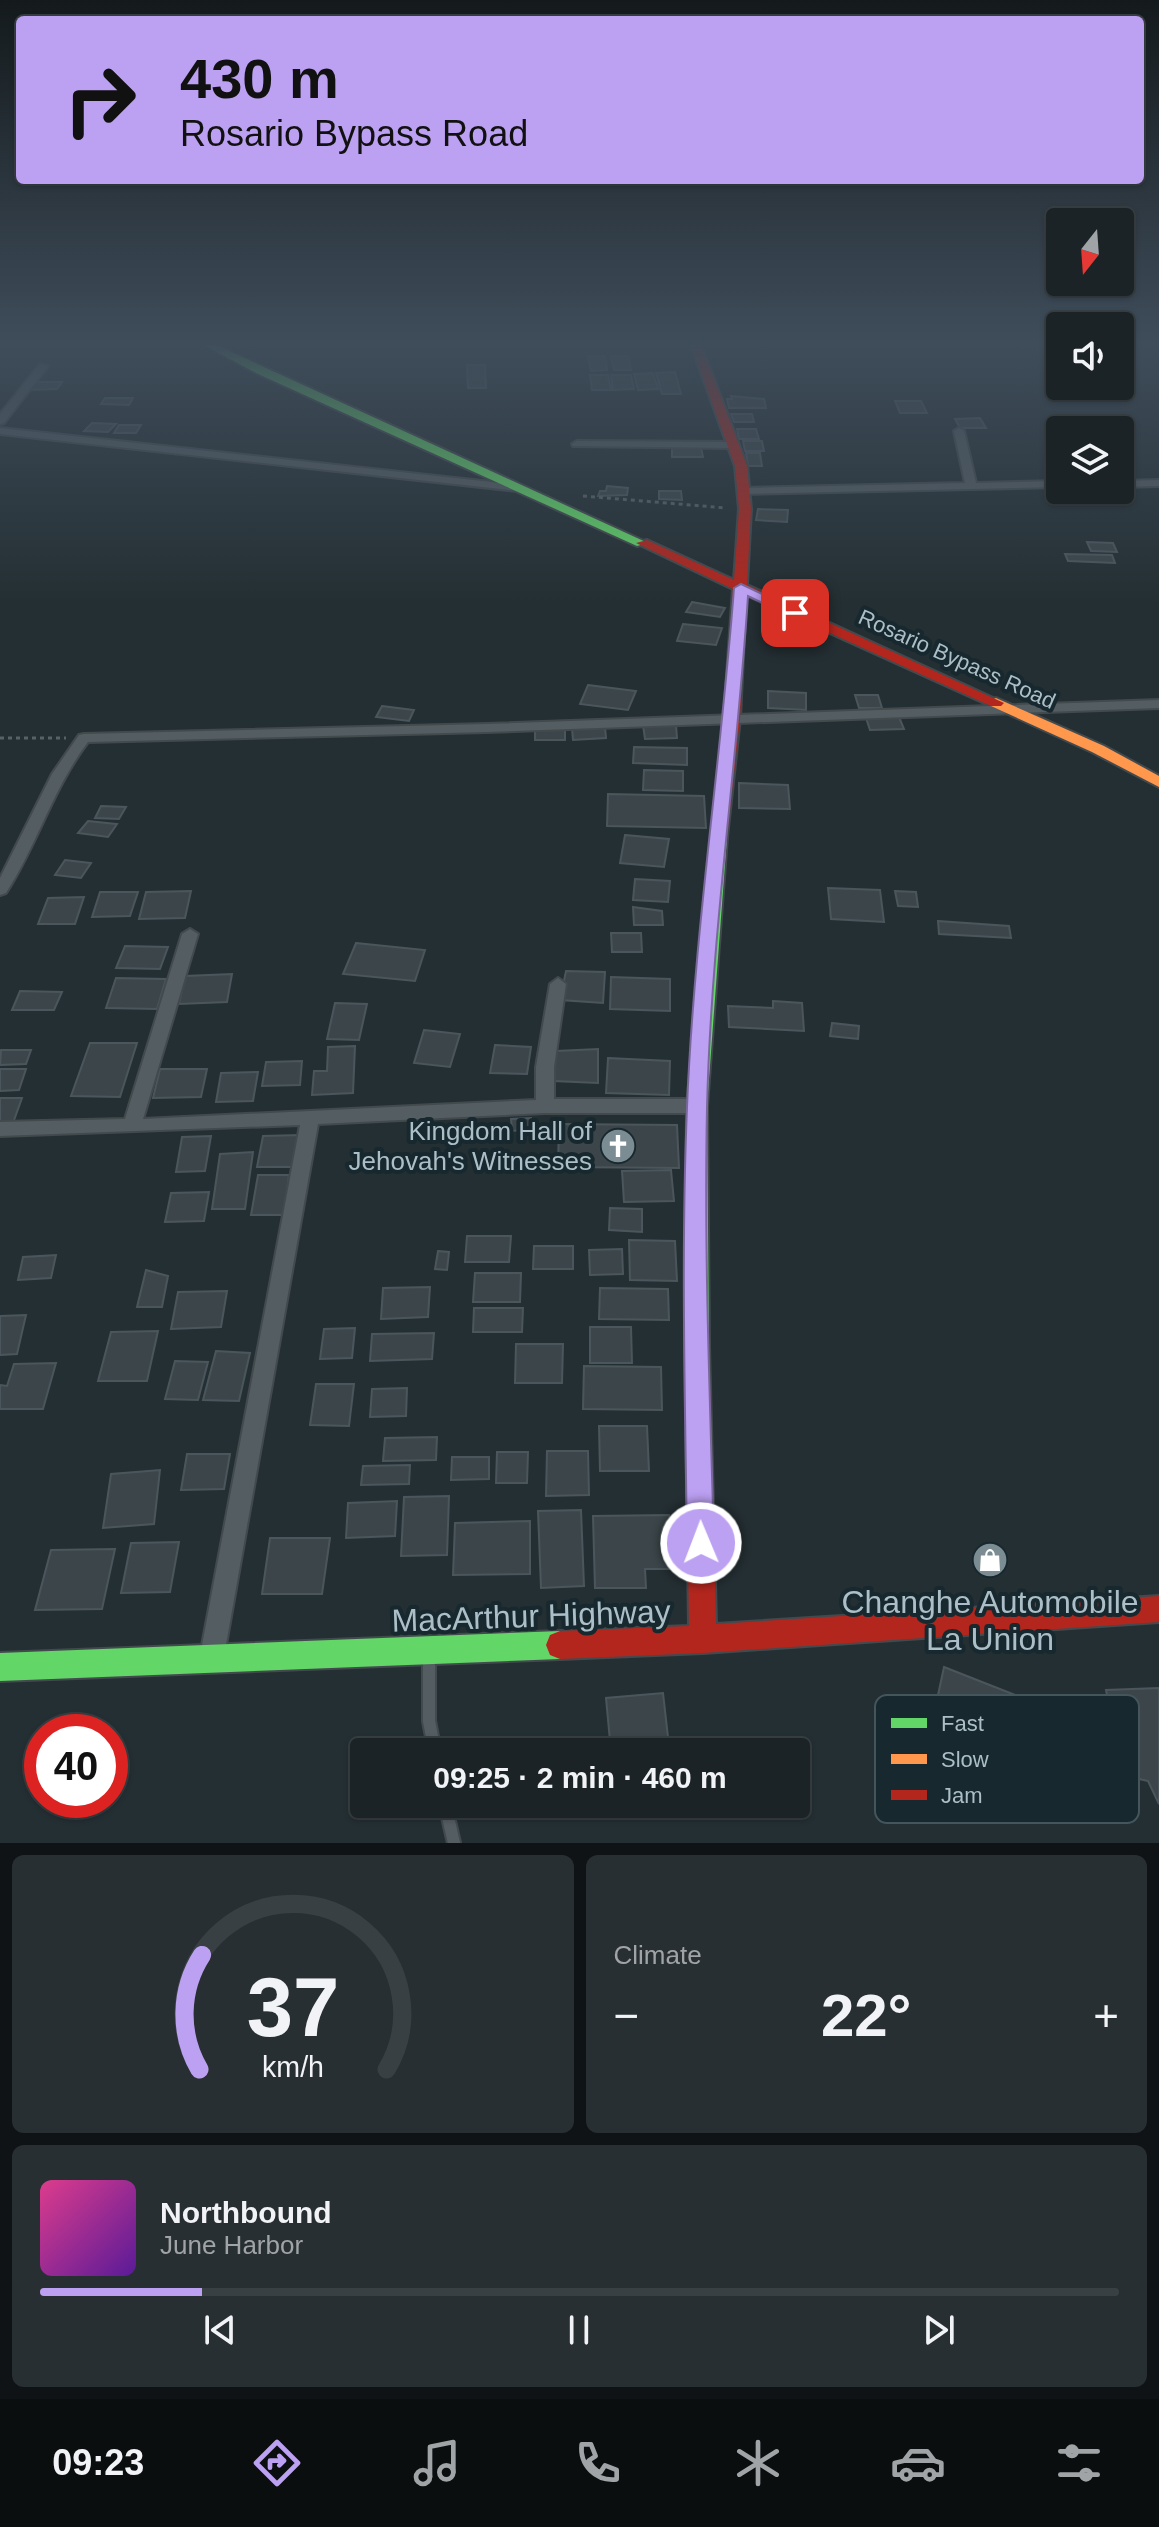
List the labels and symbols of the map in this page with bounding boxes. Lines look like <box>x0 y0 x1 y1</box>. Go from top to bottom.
north arrow <box>1046 208 1134 296</box>
pin <box>761 579 829 647</box>
street label: Rosario Bypass Road <box>855 604 1059 714</box>
place label: Kingdom Hall of Jehovah's Witnesses <box>349 1116 593 1176</box>
church icon: Kingdom Hall of Jehovah's Witnesses <box>599 1127 637 1165</box>
position arrow <box>659 1501 743 1585</box>
shop icon: Changhe Automobile La Union <box>971 1541 1009 1579</box>
place label: Changhe Automobile La Union <box>841 1584 1139 1657</box>
street label: MacArthur Highway <box>391 1593 671 1639</box>
legend <box>875 1695 1139 1823</box>
text: Fast <box>941 1711 984 1736</box>
speed limit sign: 40 <box>24 1714 128 1818</box>
text: Slow <box>941 1747 989 1772</box>
text: Jam <box>941 1783 983 1808</box>

